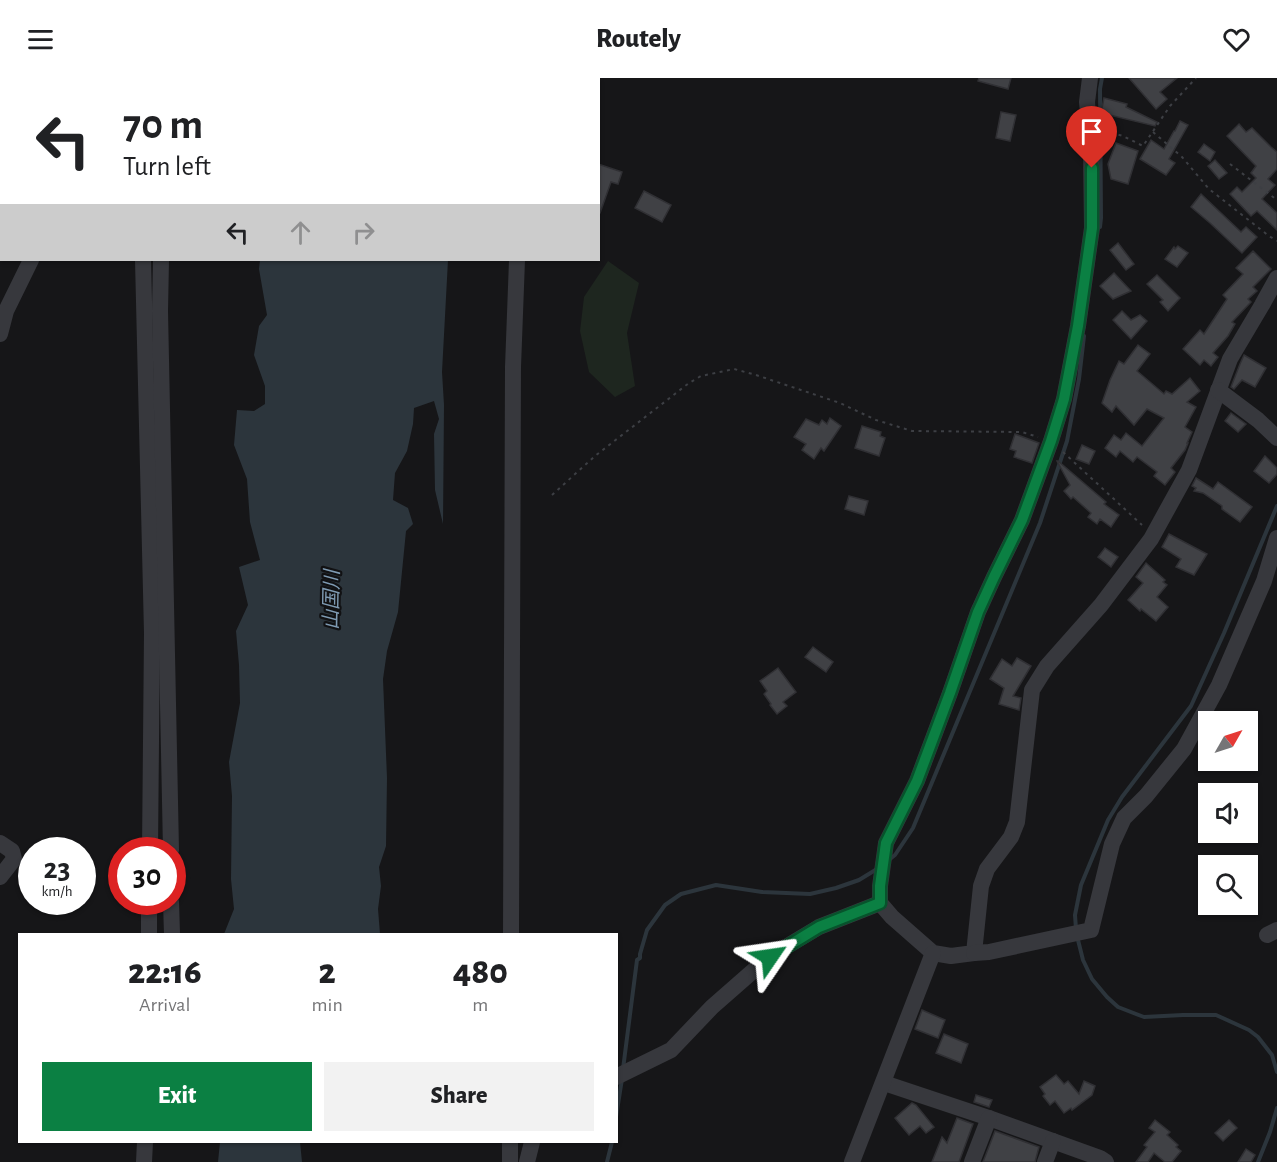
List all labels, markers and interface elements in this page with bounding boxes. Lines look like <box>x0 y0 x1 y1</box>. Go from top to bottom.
icon: menu <box>24 23 57 56</box>
icon: heart <box>1220 23 1253 56</box>
text: Routely <box>596 25 681 52</box>
icon: left <box>24 102 102 180</box>
text: 70 m <box>123 104 203 146</box>
pin <box>1066 106 1117 168</box>
icon: arrive <box>1075 115 1108 148</box>
text: Turn left <box>123 153 211 180</box>
icon: left <box>221 216 254 249</box>
icon: ahead <box>284 216 317 249</box>
icon: right <box>347 216 380 249</box>
water label: 山国川 <box>320 568 343 630</box>
north arrow <box>1198 711 1258 771</box>
map controls <box>1198 711 1258 915</box>
button: sound <box>1198 783 1258 843</box>
speed limit sign: 30 <box>108 837 186 915</box>
text: 23 <box>43 854 71 884</box>
button: search <box>1198 855 1258 915</box>
text: km/h <box>42 884 72 899</box>
position arrow <box>738 925 802 989</box>
text: 22:16 <box>128 954 202 990</box>
text: 2 <box>319 954 336 990</box>
text: 480 <box>453 954 508 990</box>
text: Arrival <box>139 995 190 1015</box>
text: min <box>312 995 343 1015</box>
text: m <box>472 995 488 1015</box>
button: Exit <box>42 1062 312 1131</box>
button: Share <box>324 1062 594 1131</box>

